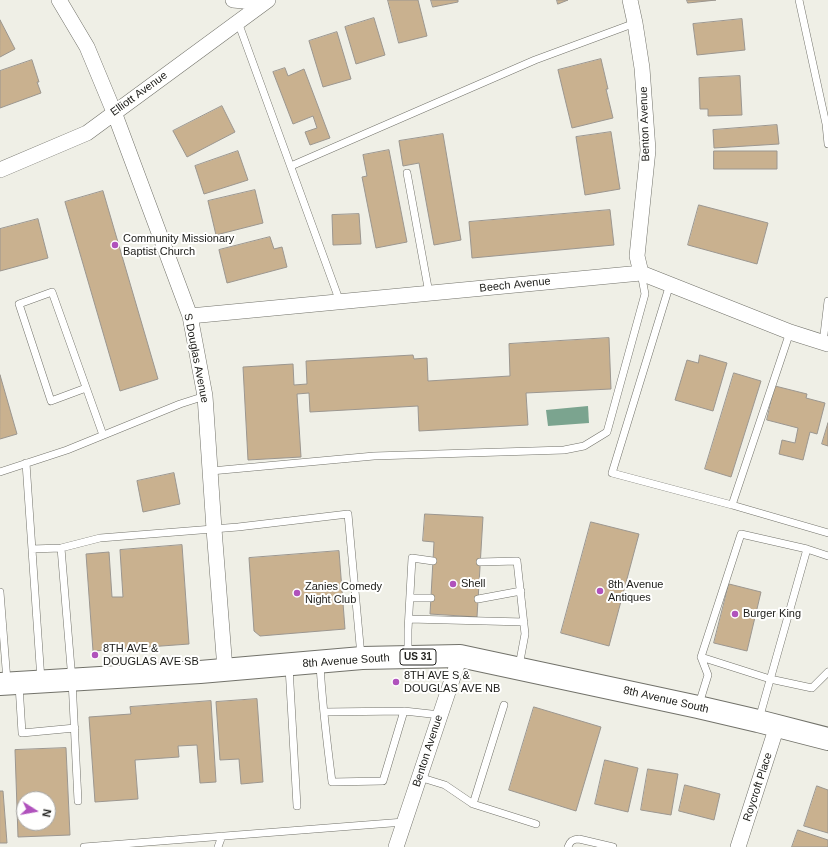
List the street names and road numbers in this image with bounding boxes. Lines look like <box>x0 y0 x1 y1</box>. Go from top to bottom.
street label: Elliott Avenue <box>108 69 170 119</box>
street label: Benton Avenue <box>637 86 653 162</box>
street label: Beech Avenue <box>479 275 551 295</box>
street label: S Douglas Avenue <box>181 312 211 404</box>
road number: US 31 <box>400 649 436 665</box>
street label: 8th Avenue South <box>302 651 390 671</box>
street label: 8th Avenue South <box>622 684 710 716</box>
street label: Benton Avenue <box>410 713 446 789</box>
street label: Roycroft Place <box>741 751 775 823</box>

